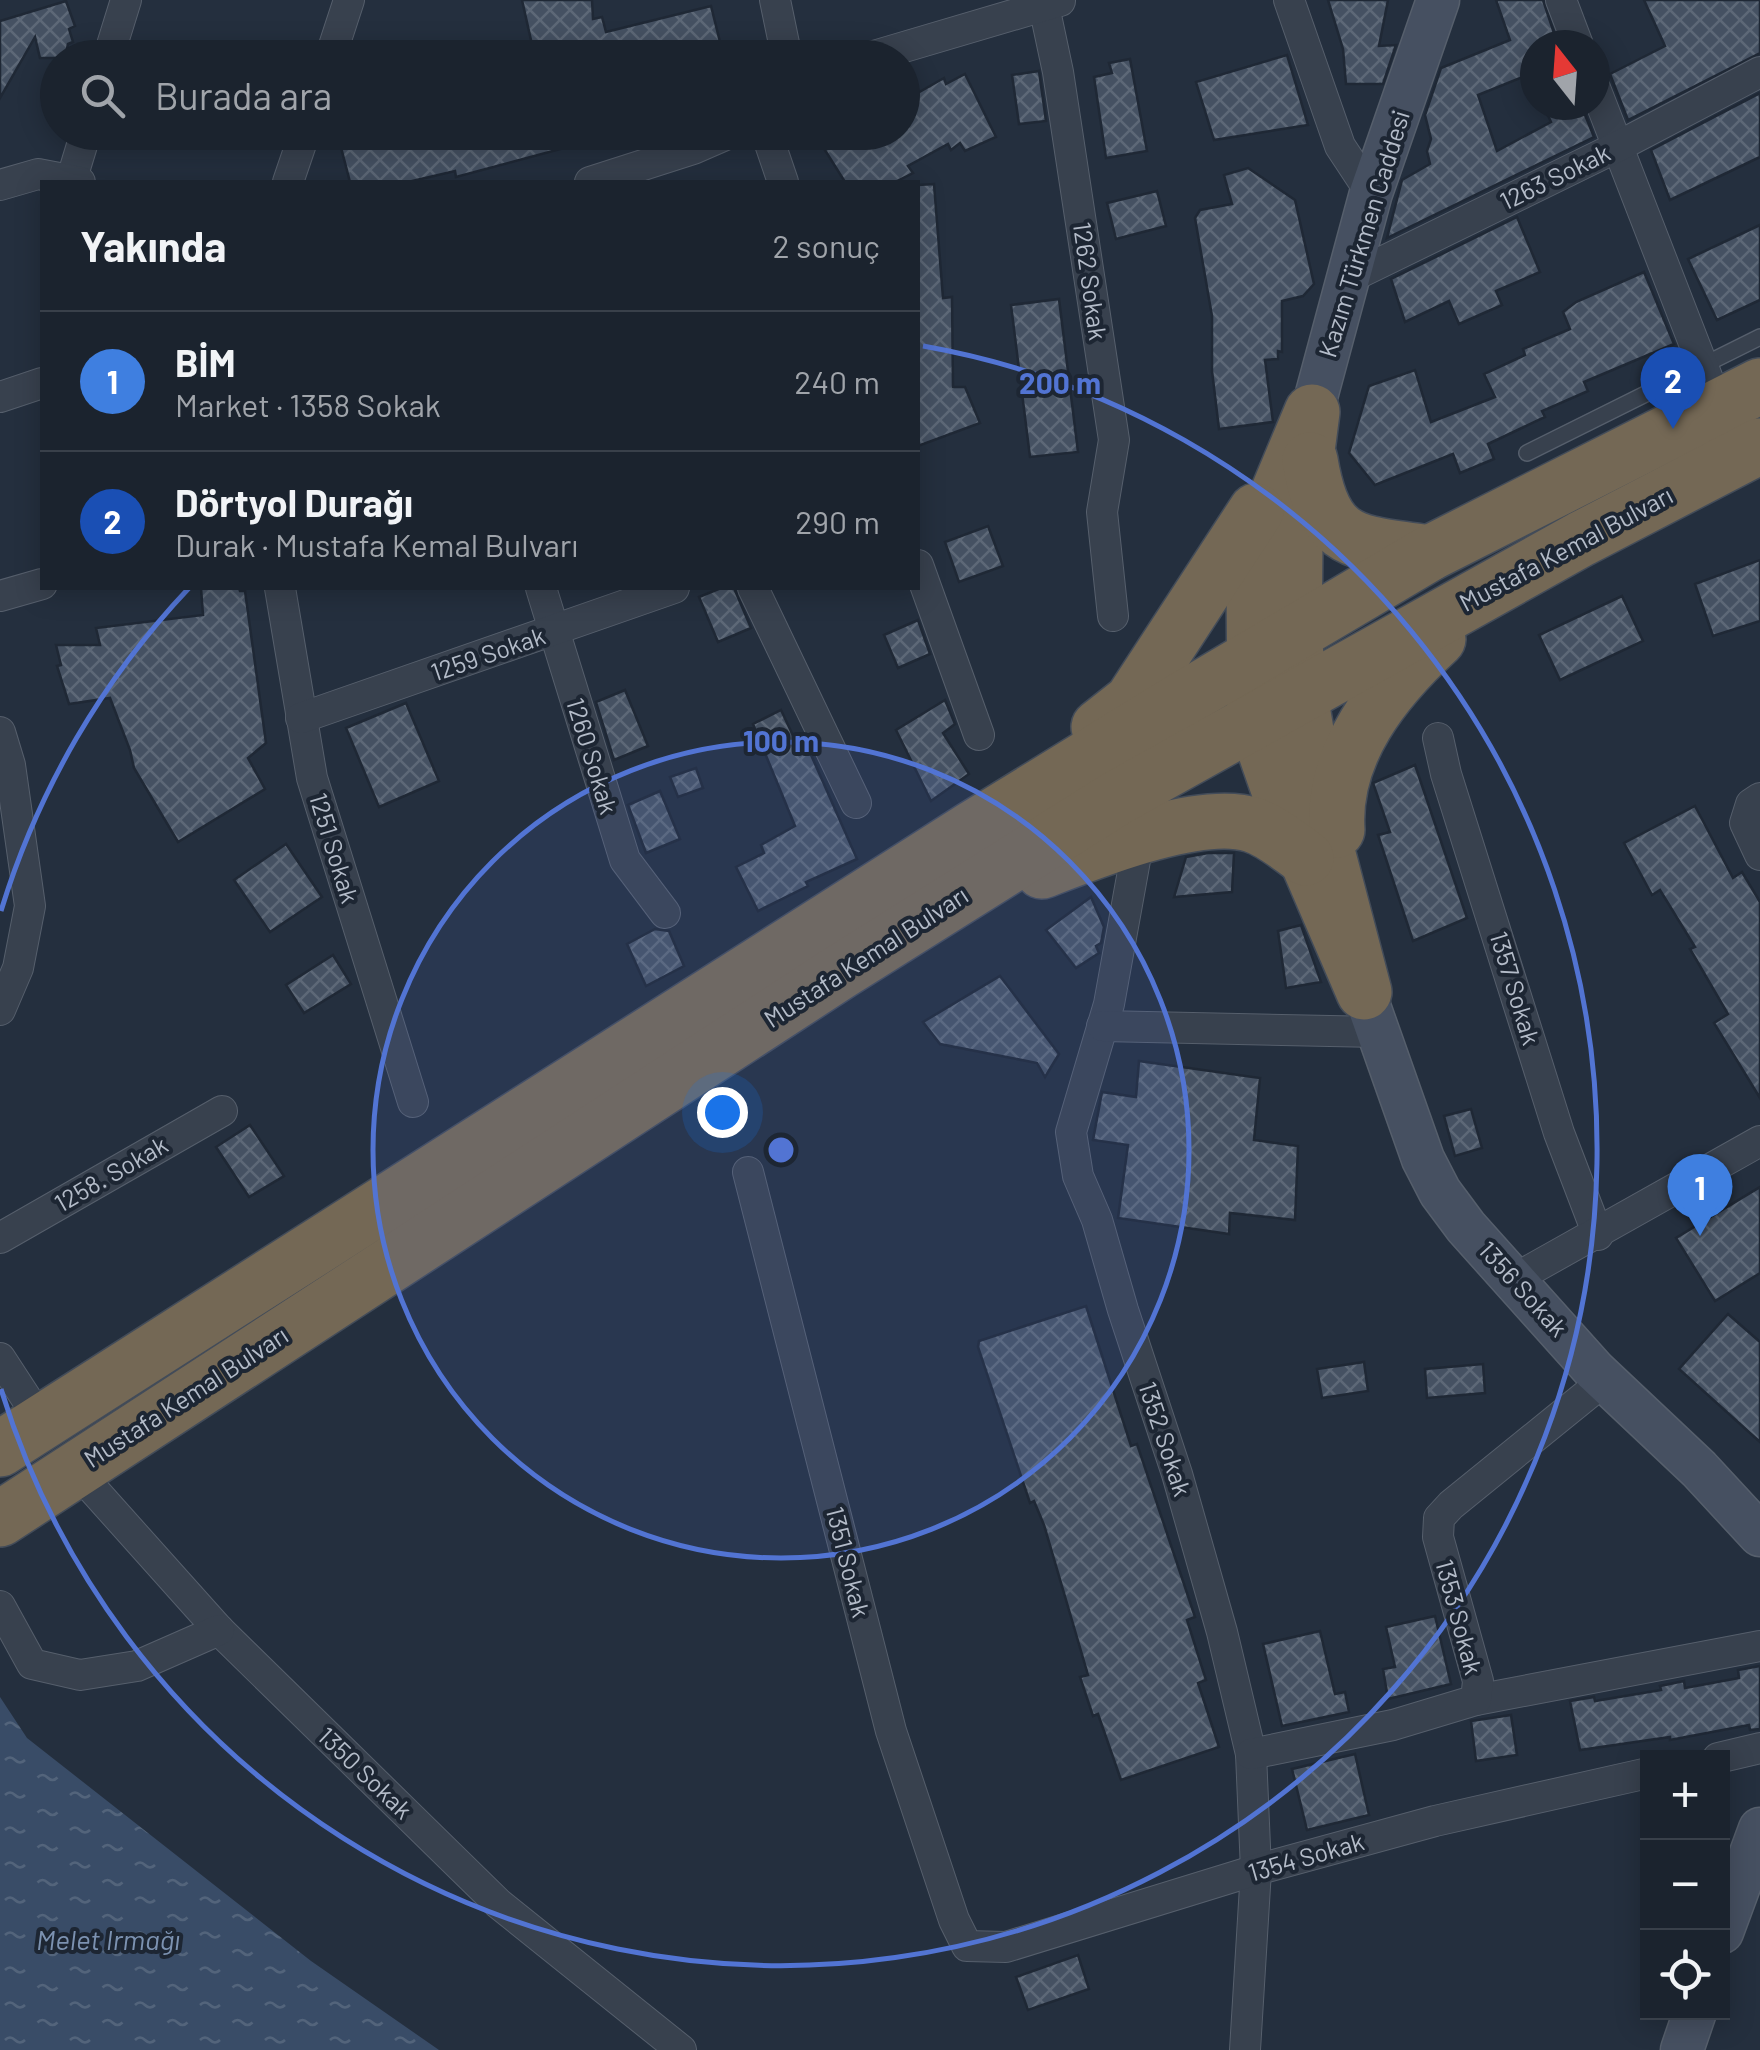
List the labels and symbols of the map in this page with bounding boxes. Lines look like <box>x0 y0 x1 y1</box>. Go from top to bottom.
north arrow <box>1520 30 1610 120</box>
street label: Kazım Türkmen Caddesi <box>1311 107 1415 361</box>
street label: 1263 Sokak <box>1495 137 1614 216</box>
street label: 1262 Sokak <box>1068 220 1114 342</box>
pin: 2 <box>1640 346 1706 429</box>
text: 200 m <box>1019 364 1101 400</box>
street label: Mustafa Kemal Bulvarı <box>1454 479 1677 617</box>
street label: 1259 Sokak <box>427 620 549 687</box>
street label: 1260 Sokak <box>561 694 625 817</box>
text: 100 m <box>743 722 819 758</box>
street label: 1251 Sokak <box>304 789 366 907</box>
street label: Mustafa Kemal Bulvarı <box>758 879 973 1033</box>
street label: 1357 Sokak <box>1484 927 1547 1048</box>
your location <box>697 1087 748 1138</box>
street label: 1258. Sokak <box>49 1129 172 1218</box>
centre of rings <box>763 1132 799 1168</box>
pin: 1 <box>1668 1154 1732 1236</box>
street label: 1356 Sokak <box>1473 1234 1574 1342</box>
street label: Mustafa Kemal Bulvarı <box>78 1319 293 1473</box>
street label: 1352 Sokak <box>1133 1378 1199 1500</box>
street label: 1351 Sokak <box>821 1503 877 1620</box>
street label: 1353 Sokak <box>1430 1556 1490 1678</box>
street label: 1350 Sokak <box>312 1720 419 1825</box>
street label: 1354 Sokak <box>1244 1825 1367 1887</box>
water label: Melet Irmağı <box>36 1922 180 1956</box>

